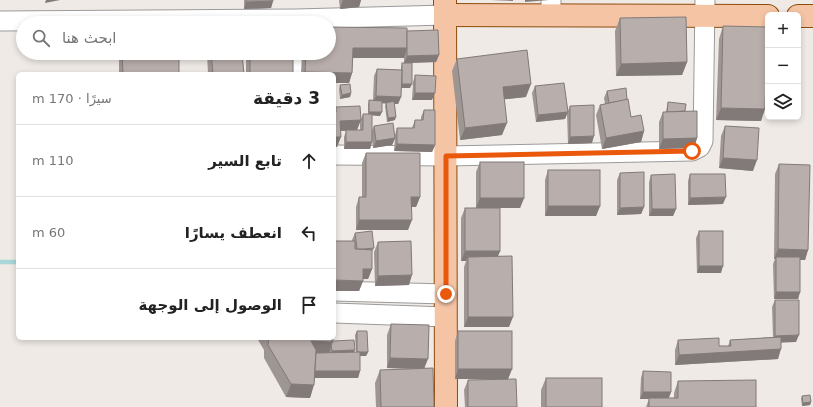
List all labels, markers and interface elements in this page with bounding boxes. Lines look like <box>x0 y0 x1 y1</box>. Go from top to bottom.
map controls <box>765 12 801 120</box>
button: + <box>765 12 801 48</box>
search box <box>16 16 336 60</box>
icon: search <box>30 27 52 49</box>
text: ابحث هنا <box>62 29 117 47</box>
button: − <box>765 48 801 84</box>
button: layers <box>765 84 801 120</box>
text: 3 دقيقة <box>253 88 320 108</box>
text: سيرًا · 170 m <box>32 91 112 106</box>
route start <box>683 142 701 160</box>
icon: ahead <box>298 150 320 172</box>
text: تابع السير <box>208 152 282 170</box>
text: 110 m <box>32 153 74 168</box>
icon: left <box>298 222 320 244</box>
text: انعطف يسارًا <box>185 224 282 242</box>
text: 60 m <box>32 225 65 240</box>
route end <box>437 285 455 303</box>
icon: arrive <box>298 294 320 316</box>
text: الوصول إلى الوجهة <box>139 296 282 314</box>

